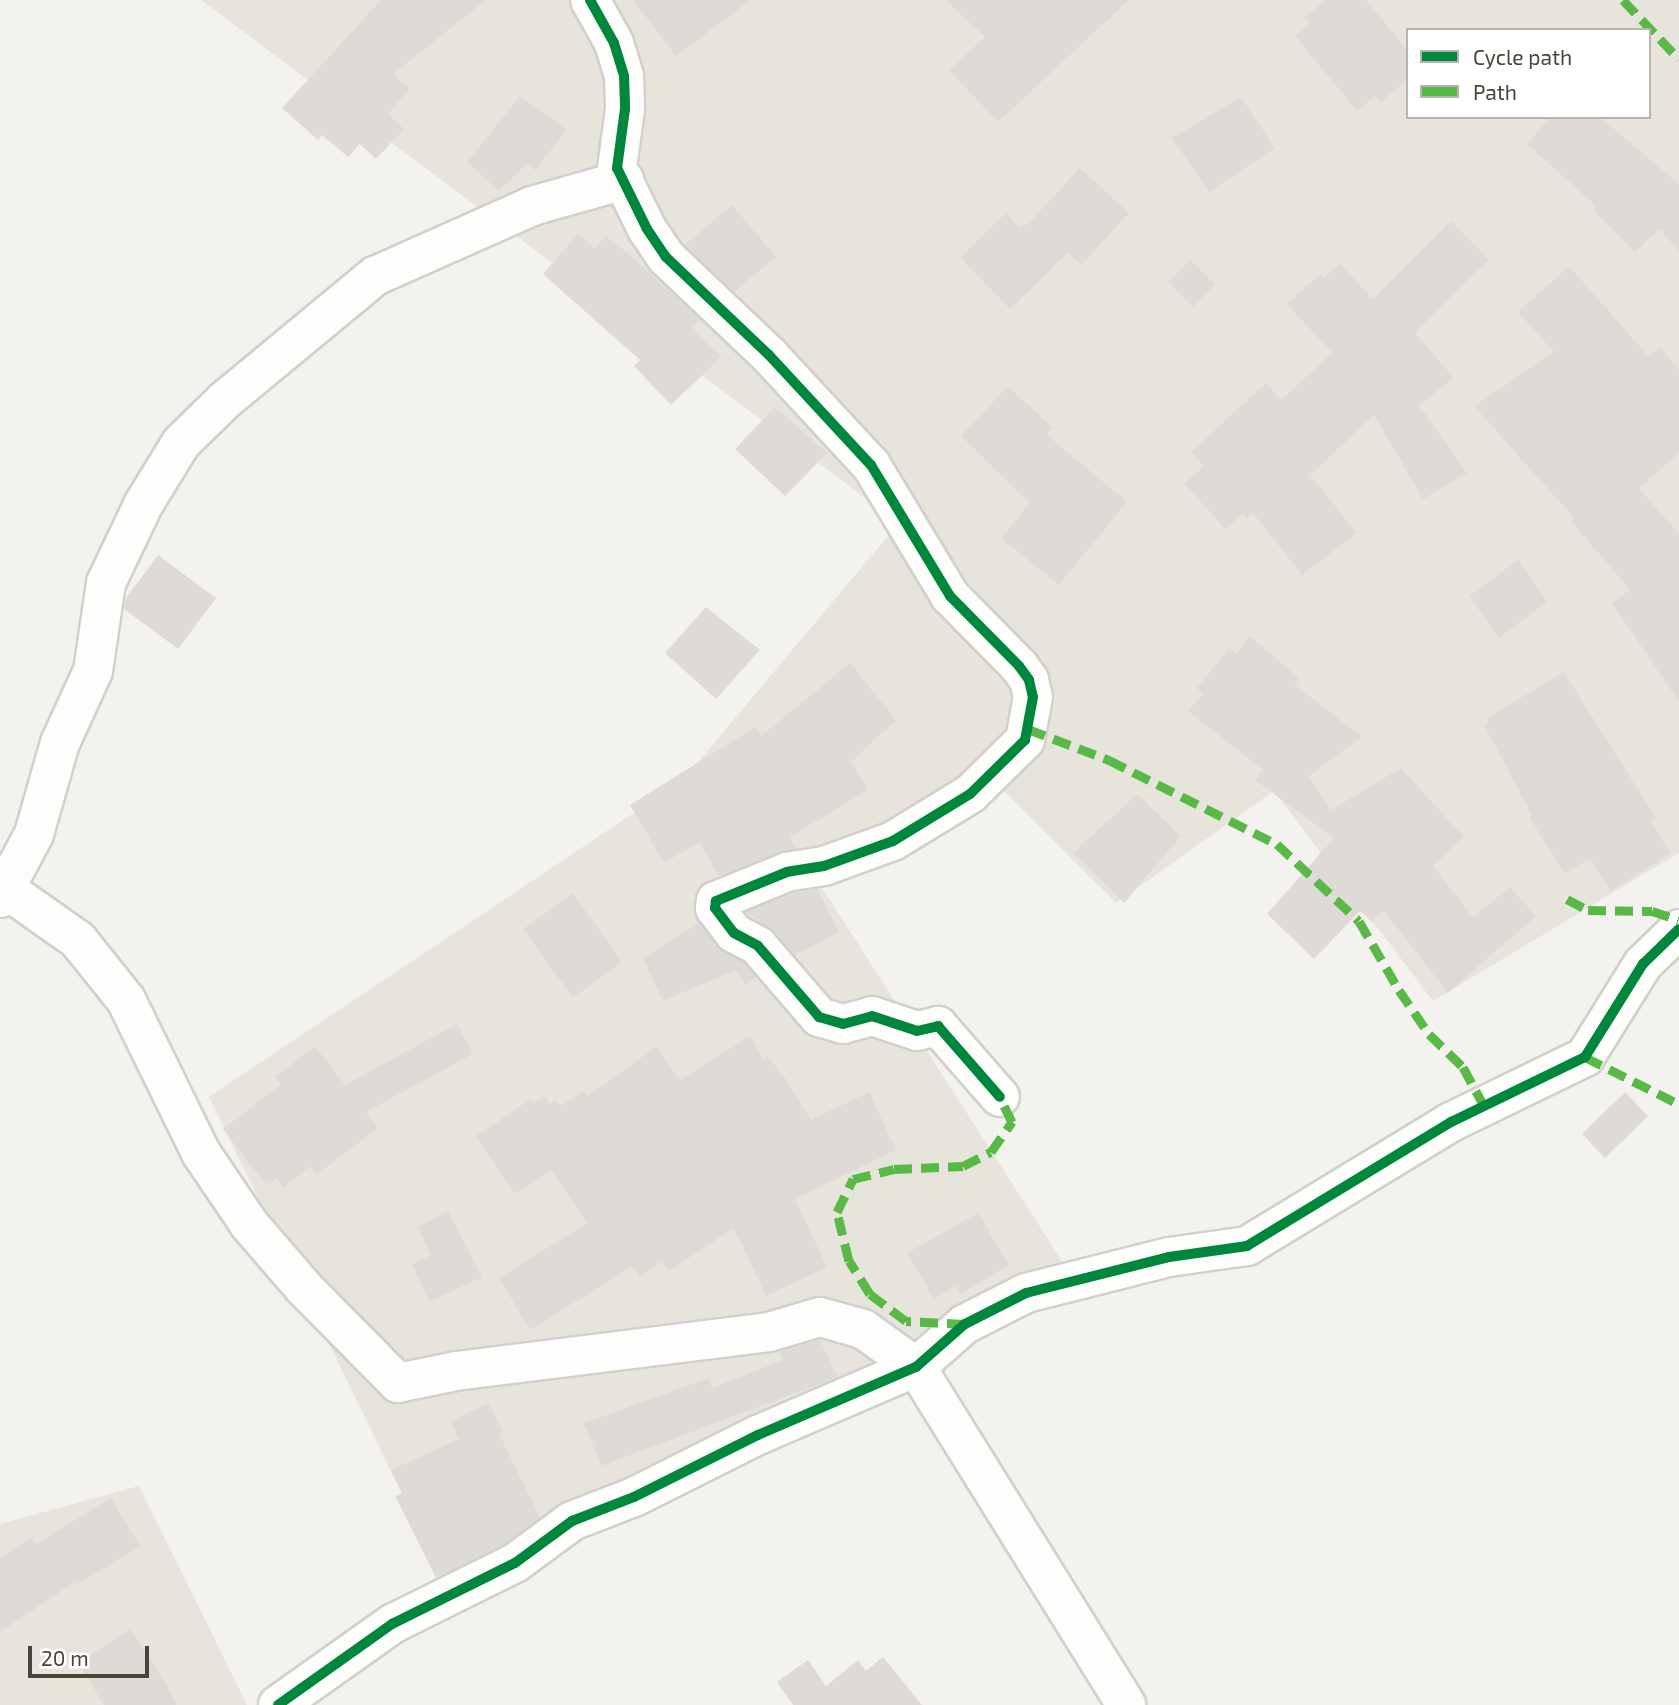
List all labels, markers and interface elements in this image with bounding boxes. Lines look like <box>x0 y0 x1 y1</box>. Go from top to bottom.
legend <box>1406 28 1651 119</box>
text: Cycle path <box>1473 44 1572 69</box>
text: Path <box>1473 79 1517 104</box>
scale bar <box>32 1632 152 1676</box>
text: 20 m <box>41 1645 89 1670</box>

